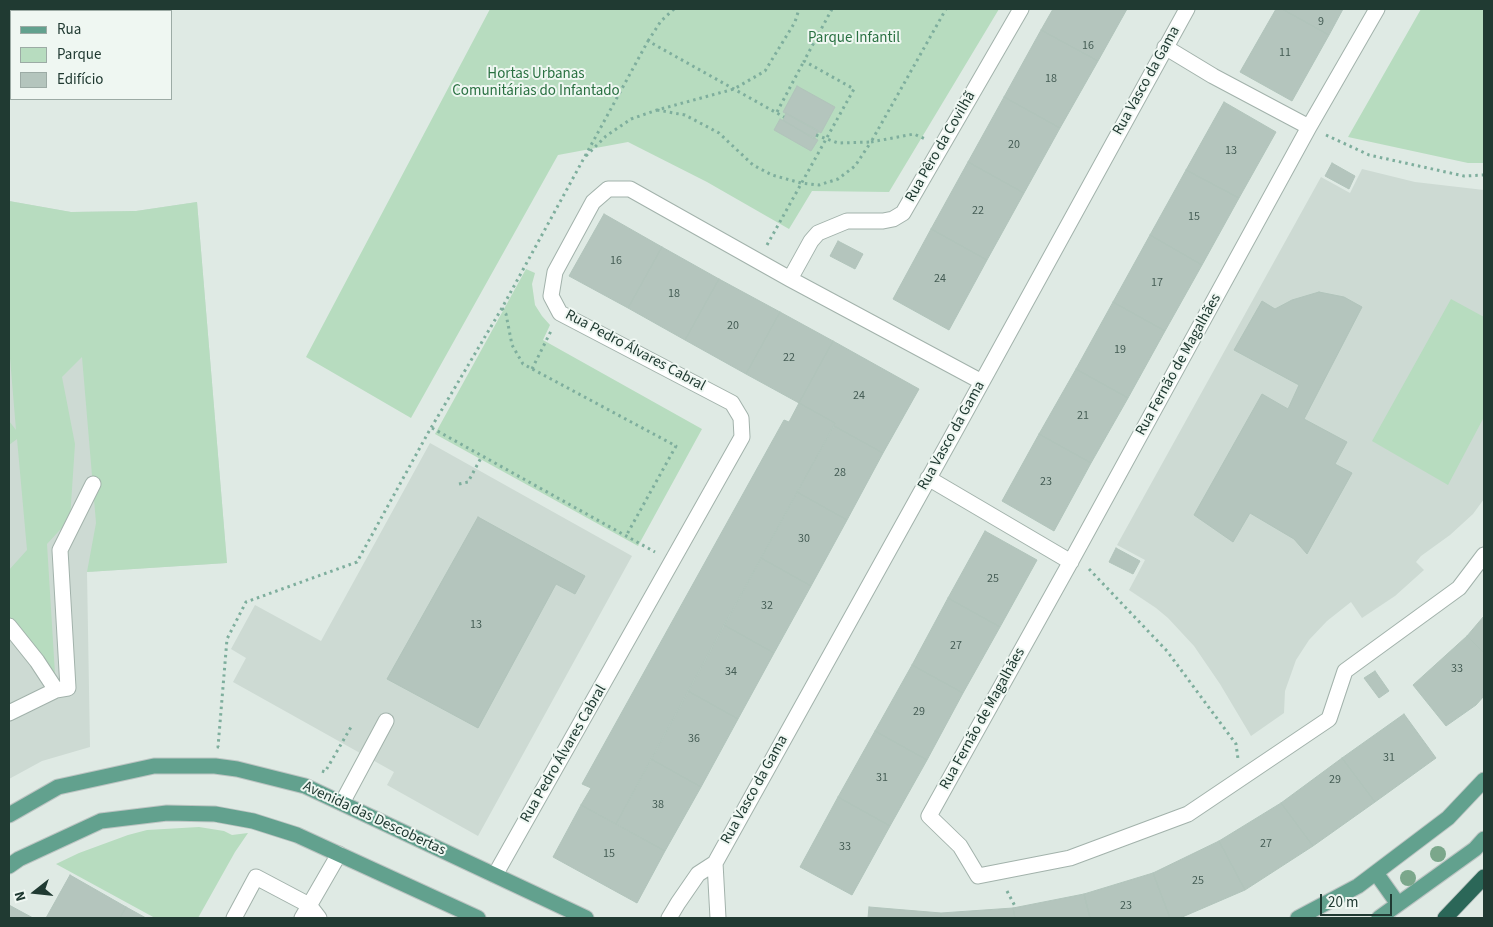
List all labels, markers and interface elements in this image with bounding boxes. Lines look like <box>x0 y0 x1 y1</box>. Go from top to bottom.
legend <box>10 10 172 100</box>
house number: 9 <box>1318 15 1324 29</box>
text: Rua <box>57 19 81 40</box>
street label: Rua Vasco da Gama <box>1110 23 1184 139</box>
park label: Parque Infantil <box>808 30 900 48</box>
house number: 16 <box>1082 39 1094 53</box>
text: Parque <box>57 44 101 65</box>
house number: 11 <box>1279 46 1291 60</box>
park label: Hortas Urbanas Comunitárias do Infantado <box>452 66 620 101</box>
text: Edifício <box>57 69 104 90</box>
house number: 18 <box>1045 72 1057 86</box>
street label: Rua Pêro da Covilhã <box>902 88 980 206</box>
house number: 20 <box>1008 138 1020 152</box>
house number: 13 <box>1225 144 1237 158</box>
house number: 22 <box>972 204 984 218</box>
house number: 15 <box>1188 210 1200 224</box>
house number: 16 <box>610 254 622 268</box>
house number: 24 <box>934 272 946 286</box>
house number: 17 <box>1151 276 1163 290</box>
house number: 18 <box>668 287 680 301</box>
street label: Rua Fernão de Magalhães <box>1132 291 1226 439</box>
street label: Rua Pedro Álvares Cabral <box>562 306 708 396</box>
house number: 20 <box>727 319 739 333</box>
house number: 19 <box>1114 343 1126 357</box>
house number: 22 <box>783 351 795 365</box>
street label: Rua Vasco da Gama <box>915 378 989 494</box>
house number: 24 <box>853 389 865 403</box>
house number: 21 <box>1077 409 1089 423</box>
house number: 28 <box>834 466 846 480</box>
house number: 23 <box>1040 475 1052 489</box>
house number: 30 <box>798 532 810 546</box>
house number: 25 <box>987 572 999 586</box>
house number: 32 <box>761 599 773 613</box>
house number: 13 <box>470 618 482 632</box>
house number: 27 <box>950 639 962 653</box>
street label: Rua Fernão de Magalhães <box>936 645 1030 793</box>
house number: 33 <box>1451 662 1463 676</box>
house number: 34 <box>725 665 737 679</box>
street label: Rua Pedro Álvares Cabral <box>517 682 611 826</box>
house number: 29 <box>913 705 925 719</box>
house number: 36 <box>688 732 700 746</box>
street label: Rua Vasco da Gama <box>718 732 792 848</box>
house number: 31 <box>1383 751 1395 765</box>
house number: 31 <box>876 771 888 785</box>
house number: 29 <box>1329 773 1341 787</box>
street label: Avenida das Descobertas <box>300 778 448 860</box>
house number: 38 <box>652 798 664 812</box>
house number: 27 <box>1260 837 1272 851</box>
house number: 33 <box>839 840 851 854</box>
house number: 15 <box>603 847 615 861</box>
north arrow <box>10 867 60 917</box>
house number: 25 <box>1192 874 1204 888</box>
scale bar <box>1323 884 1396 916</box>
text: N <box>10 889 31 903</box>
text: 20 m <box>1328 892 1358 913</box>
house number: 23 <box>1120 899 1132 913</box>

